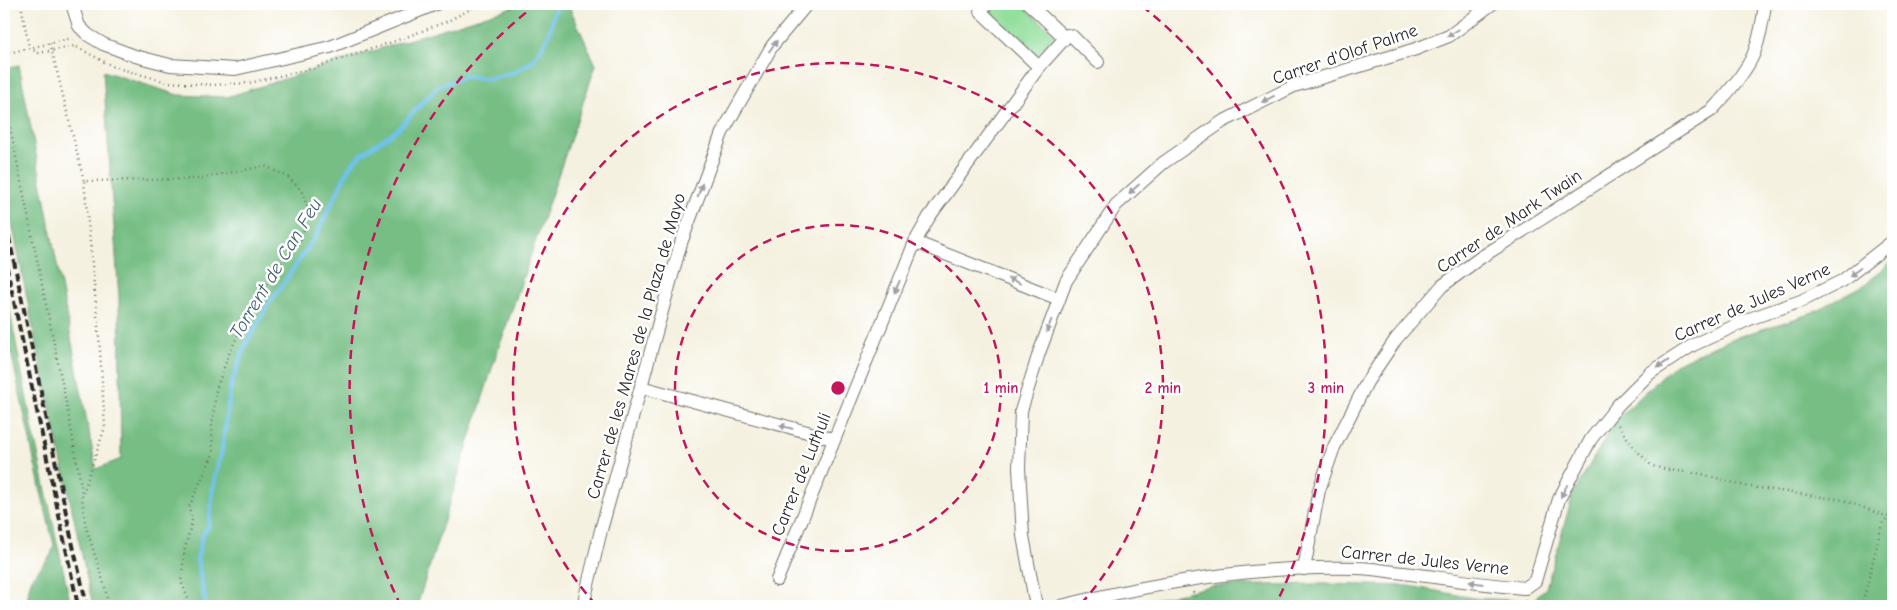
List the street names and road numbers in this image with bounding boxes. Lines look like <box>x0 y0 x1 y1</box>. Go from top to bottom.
street label: Carrer d'Olof Palme <box>1270 20 1420 89</box>
street label: Carrer de Mark Twain <box>1433 165 1586 278</box>
street label: Carrer de les Mares de la Plaza de Mayo <box>583 191 690 502</box>
street label: Carrer de Jules Verne <box>1671 259 1833 346</box>
street label: Carrer de Luthuli <box>767 410 836 539</box>
street label: Carrer de Jules Verne <box>1340 541 1510 580</box>

